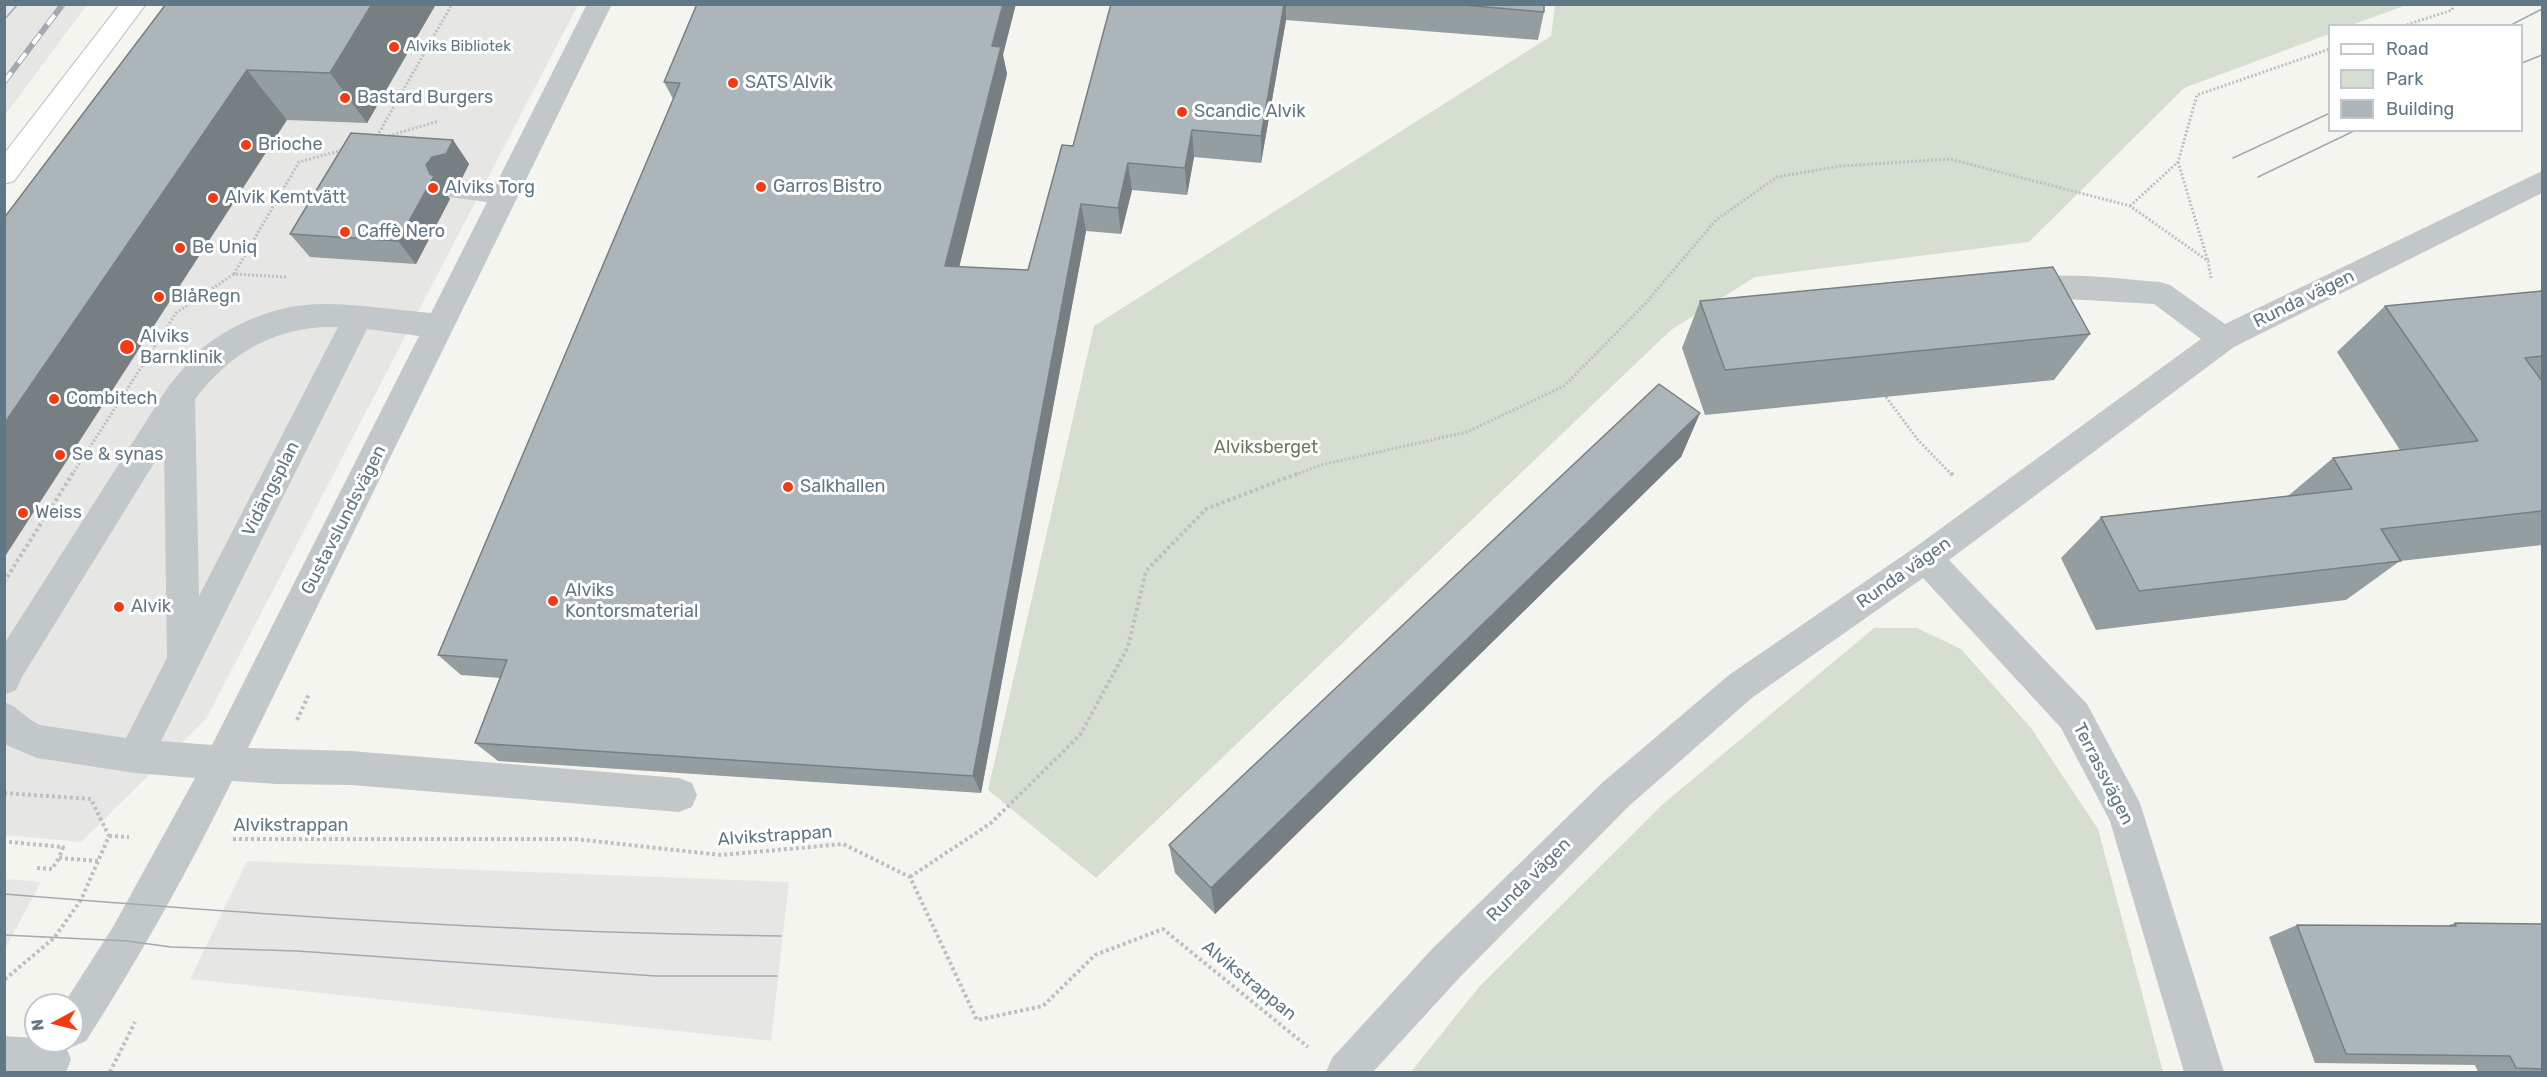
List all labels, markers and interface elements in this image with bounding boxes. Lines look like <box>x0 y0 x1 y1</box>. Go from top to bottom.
legend <box>2328 24 2523 132</box>
place label: Alviks Bibliotek <box>406 38 511 56</box>
text: Road <box>2386 38 2429 60</box>
marker: Alviks Bibliotek <box>387 40 401 54</box>
text: Park <box>2386 68 2423 90</box>
place label: SATS Alvik <box>745 72 833 94</box>
marker: SATS Alvik <box>726 76 740 90</box>
place label: Bastard Burgers <box>357 87 493 109</box>
marker: Bastard Burgers <box>338 91 352 105</box>
text: Building <box>2386 98 2454 120</box>
place label: Scandic Alvik <box>1194 101 1305 123</box>
marker: Scandic Alvik <box>1175 105 1189 119</box>
place label: Brioche <box>258 134 323 156</box>
marker: Brioche <box>239 138 253 152</box>
place label: Garros Bistro <box>773 176 882 198</box>
place label: Alviks Torg <box>445 177 535 199</box>
marker: Garros Bistro <box>754 180 768 194</box>
marker: Alviks Torg <box>426 181 440 195</box>
place label: Alvik Kemtvätt <box>225 187 346 209</box>
marker: Alvik Kemtvätt <box>206 191 220 205</box>
place label: Caffè Nero <box>357 221 445 243</box>
marker: Caffè Nero <box>338 225 352 239</box>
place label: Be Uniq <box>192 237 257 259</box>
marker: Be Uniq <box>173 241 187 255</box>
street label: Runda vägen <box>2250 265 2358 333</box>
place label: BlåRegn <box>171 286 241 308</box>
marker: BlåRegn <box>152 290 166 304</box>
place label: Alviks Barnklinik <box>140 326 222 368</box>
marker: Alviks Barnklinik <box>118 338 136 356</box>
place label: Combitech <box>66 388 157 410</box>
marker: Combitech <box>47 392 61 406</box>
park label: Alviksberget <box>1214 437 1318 459</box>
street label: Vidängsplan <box>238 438 304 540</box>
street label: Gustavslundsvägen <box>297 442 391 598</box>
place label: Se & synas <box>72 444 163 466</box>
marker: Se & synas <box>53 448 67 462</box>
place label: Salkhallen <box>800 476 885 498</box>
marker: Salkhallen <box>781 480 795 494</box>
place label: Weiss <box>35 502 82 524</box>
marker: Weiss <box>16 506 30 520</box>
street label: Runda vägen <box>1853 533 1955 613</box>
place label: Alviks Kontorsmaterial <box>565 580 698 622</box>
marker: Alviks Kontorsmaterial <box>546 594 560 608</box>
place label: Alvik <box>131 596 171 618</box>
marker: Alvik <box>112 600 126 614</box>
street label: Terrassvägen <box>2068 719 2138 829</box>
street label: Alvikstrappan <box>233 815 349 837</box>
street label: Alvikstrappan <box>717 821 833 851</box>
street label: Runda vägen <box>1483 834 1575 926</box>
street label: Alvikstrappan <box>1198 936 1300 1026</box>
north arrow <box>24 993 84 1053</box>
text: N <box>27 1018 48 1032</box>

